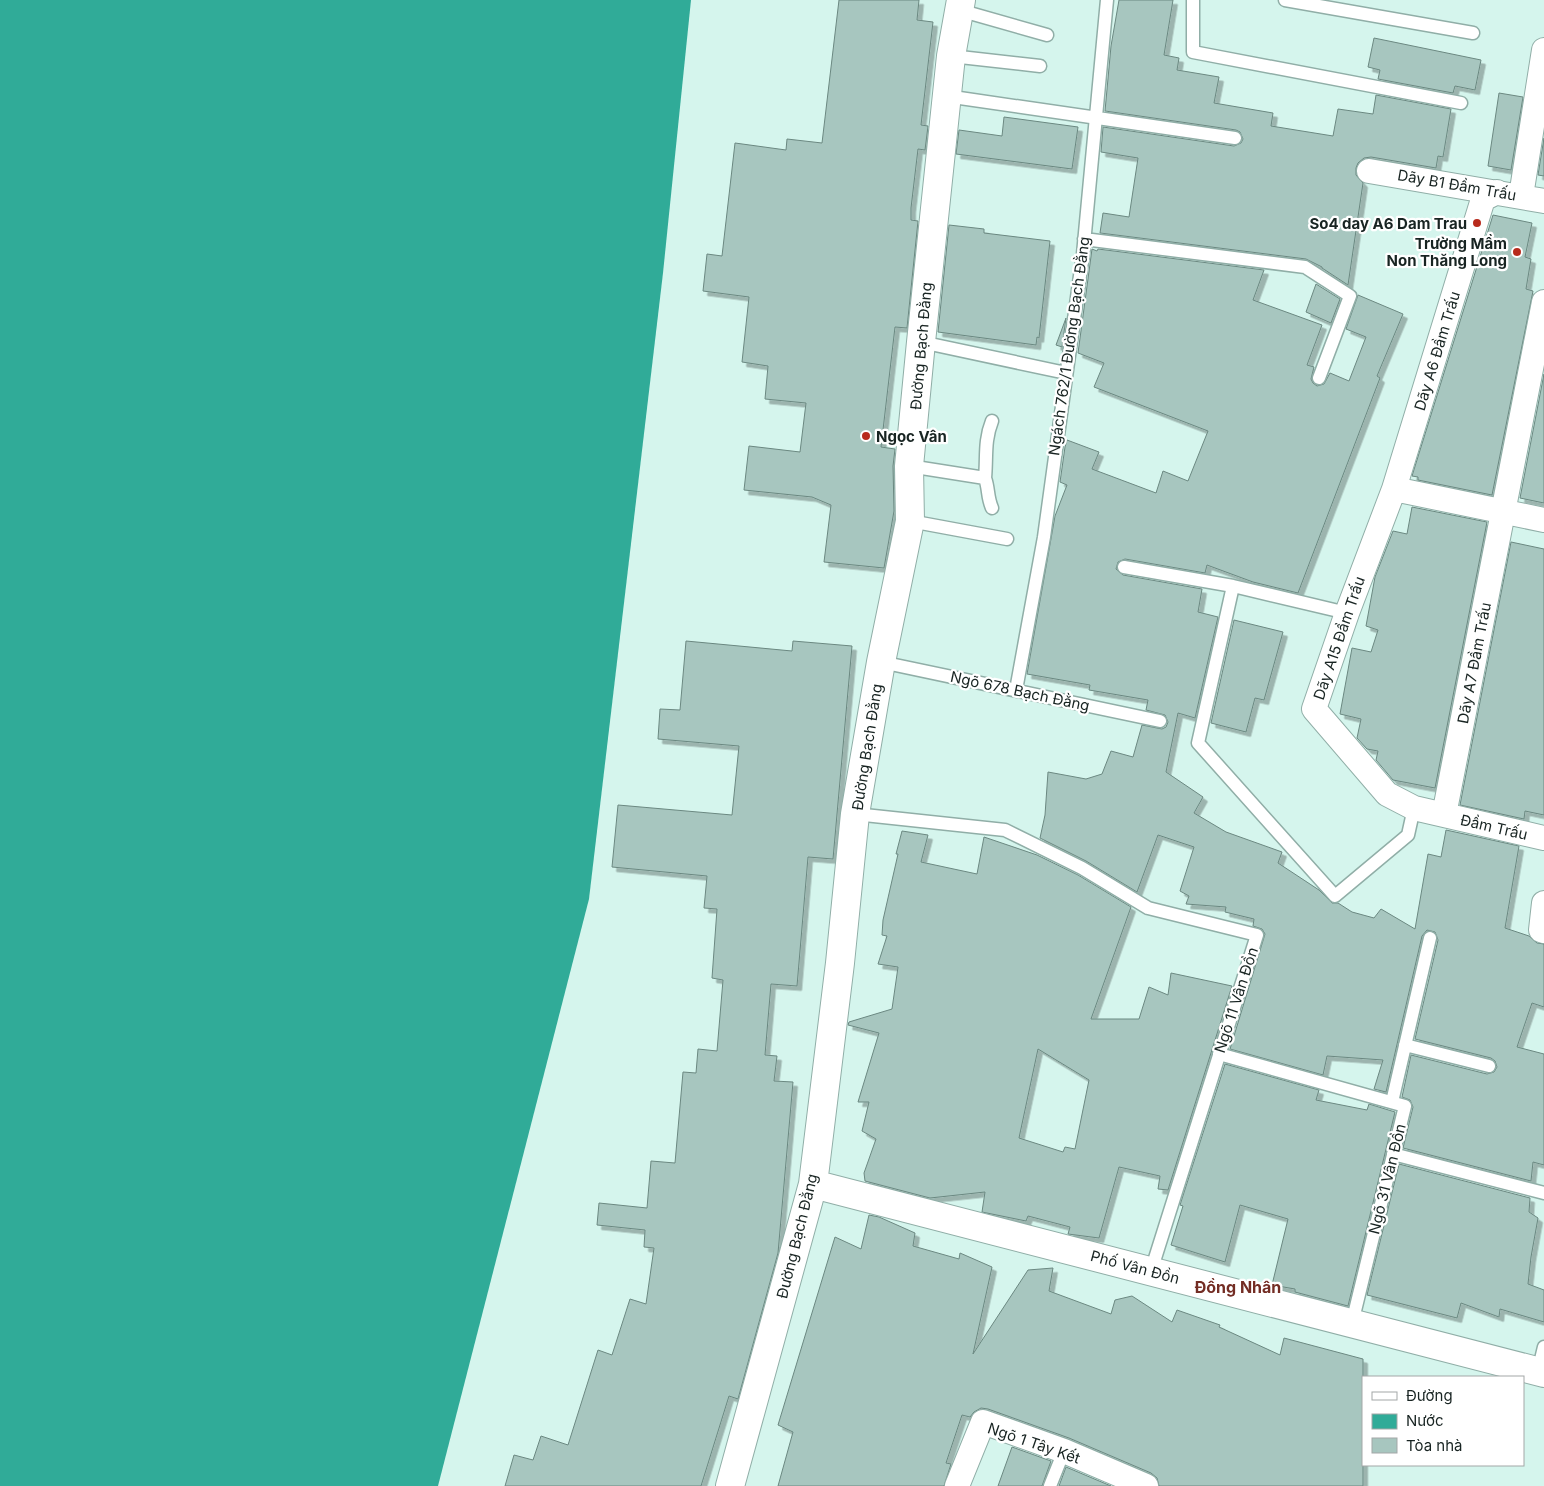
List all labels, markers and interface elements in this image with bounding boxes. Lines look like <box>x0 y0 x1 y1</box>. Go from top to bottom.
street label: Dãy B1 Đầm Trấu <box>1396 165 1518 205</box>
place label: So4 day A6 Dam Trau <box>1309 214 1467 233</box>
marker: So4 day A6 Dam Trau <box>1471 217 1483 229</box>
place label: Trường Mầm Non Thăng Long <box>1387 234 1507 270</box>
street label: Ngách 762/1 Đường Bạch Đằng <box>1044 235 1094 457</box>
marker: Trường Mầm Non Thăng Long <box>1511 246 1523 258</box>
street label: Đường Bạch Đằng <box>906 281 936 411</box>
street label: Dãy A6 Đầm Trấu <box>1410 289 1464 413</box>
place label: Ngọc Vân <box>876 427 947 446</box>
marker: Ngọc Vân <box>860 430 872 442</box>
street label: Dãy A15 Đầm Trấu <box>1309 574 1369 702</box>
street label: Dãy A7 Đầm Trấu <box>1453 601 1495 725</box>
street label: Ngõ 678 Bạch Đằng <box>949 667 1091 715</box>
street label: Đường Bạch Đằng <box>848 682 886 812</box>
street label: Đầm Trấu <box>1459 810 1529 844</box>
street label: Ngõ 11 Vân Đồn <box>1210 945 1262 1055</box>
street label: Ngõ 31 Vân Đồn <box>1364 1122 1410 1236</box>
street label: Đường Bạch Đằng <box>772 1172 822 1300</box>
street label: Phố Vân Đồn <box>1088 1246 1182 1288</box>
district label: Đồng Nhân <box>1195 1277 1281 1297</box>
legend <box>1362 1376 1524 1466</box>
text: Đường <box>1406 1386 1453 1405</box>
text: Nước <box>1406 1411 1444 1430</box>
street label: Ngõ 1 Tây Kết <box>985 1418 1083 1468</box>
text: Tòa nhà <box>1406 1436 1462 1455</box>

